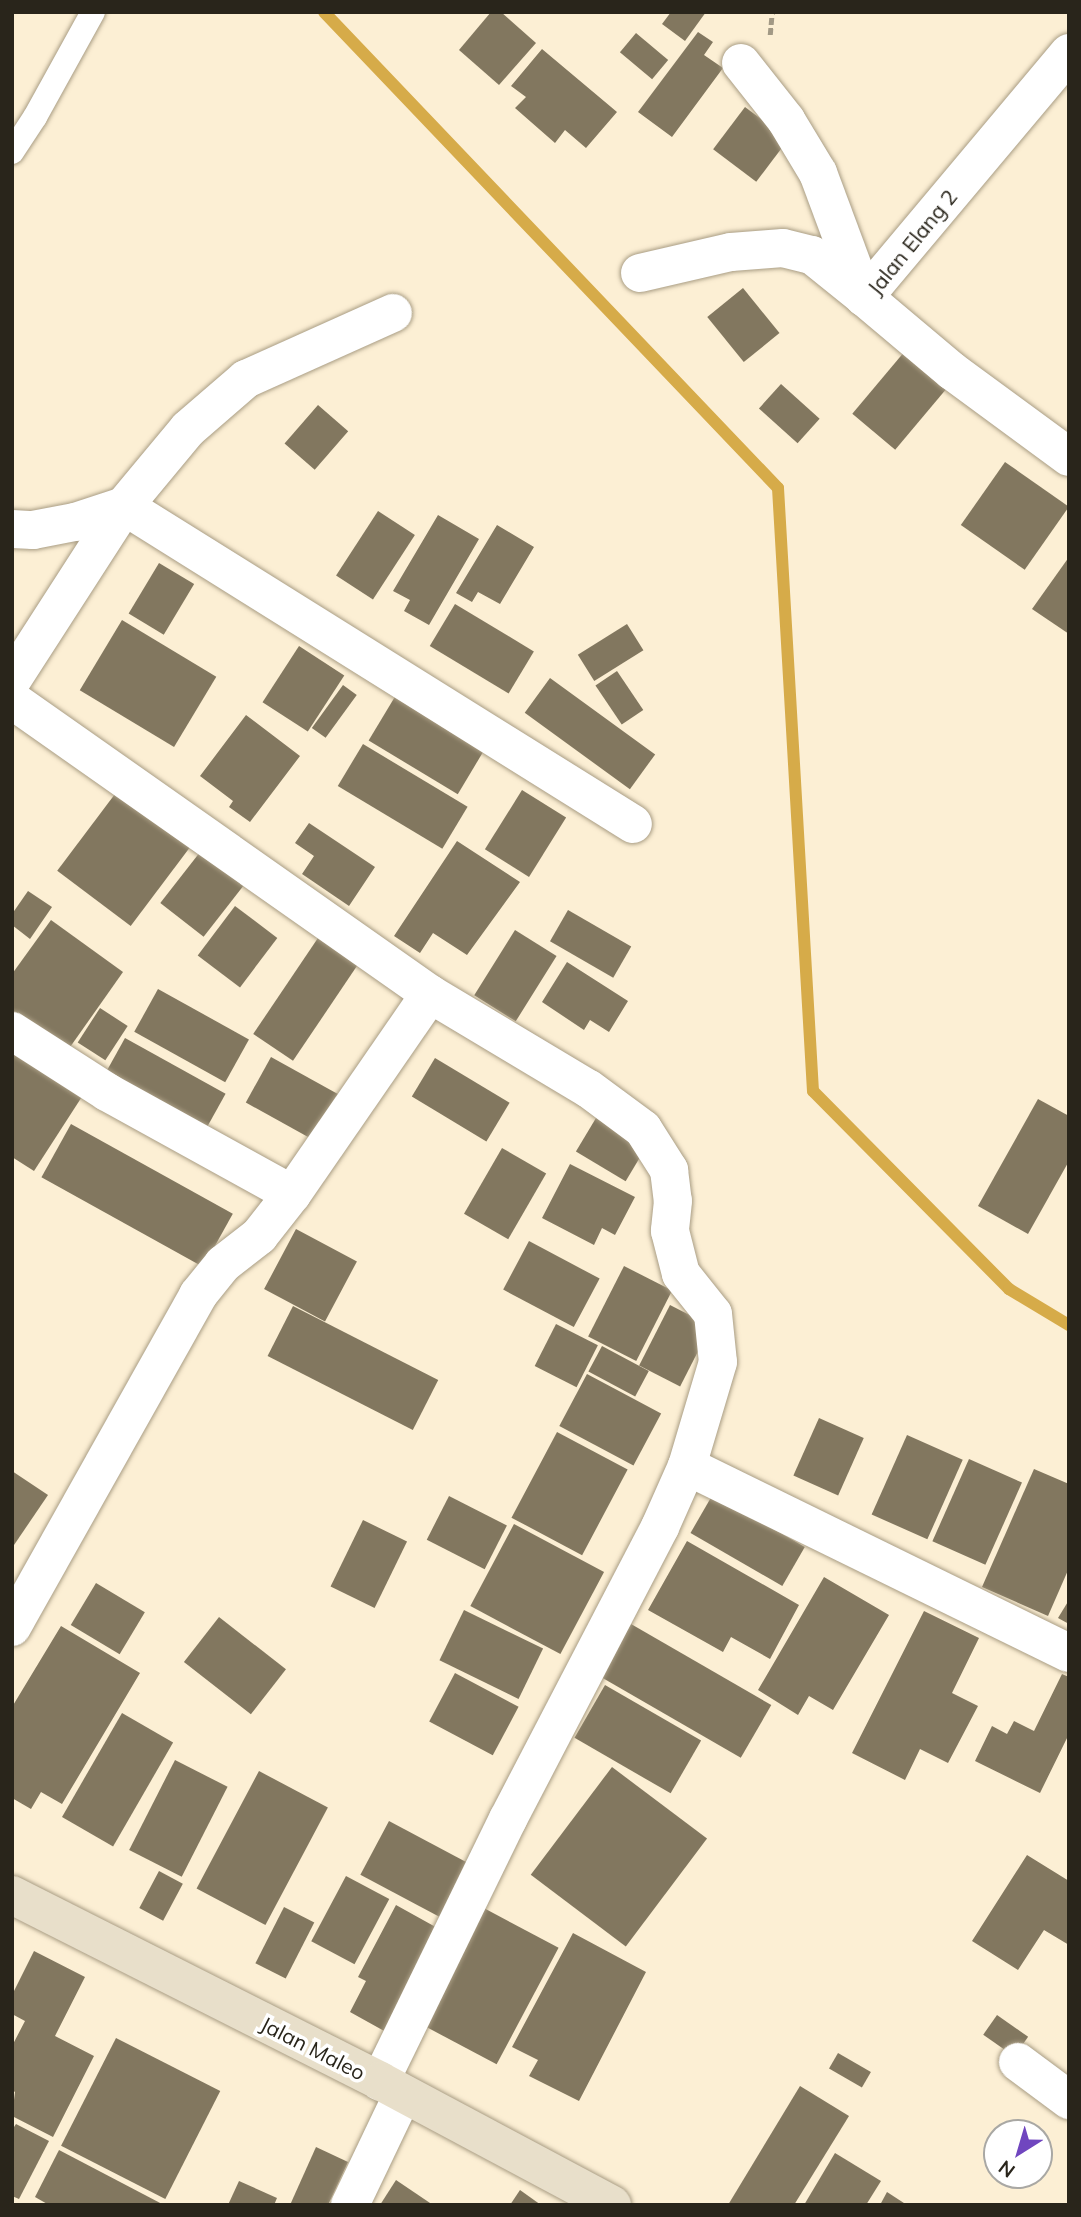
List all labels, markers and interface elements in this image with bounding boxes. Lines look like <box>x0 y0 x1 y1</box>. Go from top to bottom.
street label: Jalan Elang 2 <box>862 184 962 300</box>
street label: Jalan Maleo <box>257 2011 369 2085</box>
north arrow <box>983 2119 1053 2189</box>
text: N <box>994 2155 1020 2183</box>

